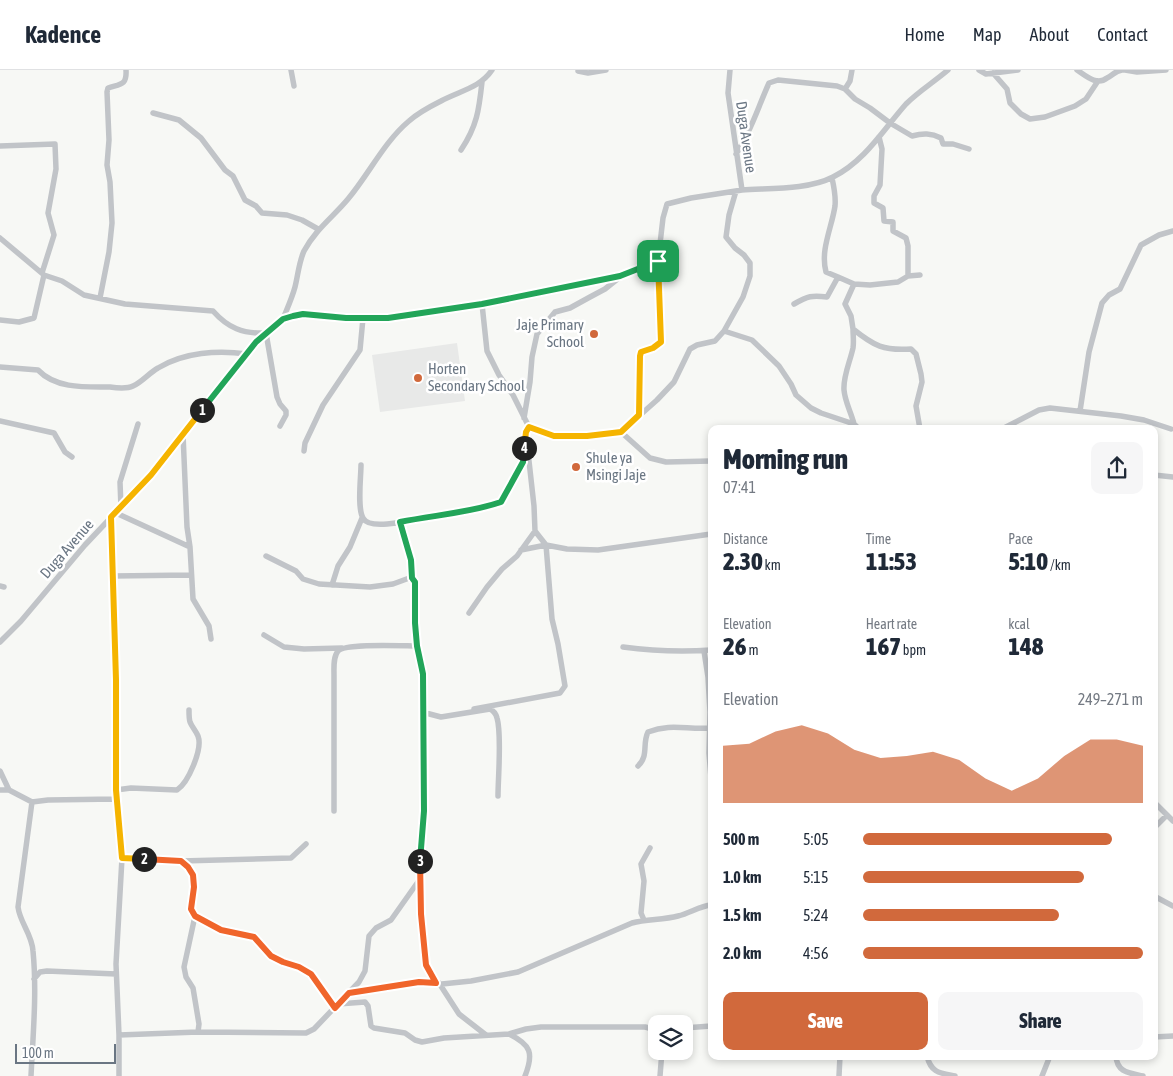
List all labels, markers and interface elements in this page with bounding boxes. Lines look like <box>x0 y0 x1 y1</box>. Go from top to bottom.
text: Kadence <box>25 21 101 48</box>
text: Home <box>905 24 945 45</box>
text: Map <box>973 24 1002 45</box>
text: About <box>1030 24 1069 45</box>
text: Contact <box>1097 24 1148 45</box>
street label: Duga Avenue <box>733 100 760 174</box>
pin <box>637 240 679 282</box>
icon: arrive <box>644 247 672 275</box>
place label: Jaje Primary School <box>516 316 584 350</box>
marker: Jaje Primary School <box>588 328 600 340</box>
place label: Horten Secondary School <box>428 360 525 394</box>
marker: Horten Secondary School <box>412 372 424 384</box>
pin: 1 <box>190 398 214 422</box>
text: 1 <box>199 402 206 418</box>
pin: 4 <box>512 436 536 460</box>
text: 4 <box>521 440 528 456</box>
button: share <box>1091 442 1143 494</box>
text: Morning run <box>723 443 848 475</box>
place label: Shule ya Msingi Jaje <box>586 449 646 483</box>
marker: Shule ya Msingi Jaje <box>570 461 582 473</box>
text: 07:41 <box>723 478 756 496</box>
street label: Duga Avenue <box>36 516 97 582</box>
text: Distance <box>723 531 768 547</box>
text: Time <box>866 531 891 547</box>
text: Pace <box>1008 531 1033 547</box>
text: 2.30 <box>723 547 763 575</box>
text: 11:53 <box>866 547 917 575</box>
text: 5:10 <box>1008 547 1048 575</box>
text: km <box>763 557 781 573</box>
text: /km <box>1048 557 1071 573</box>
text: Elevation <box>723 616 772 632</box>
text: Heart rate <box>866 616 917 632</box>
text: kcal <box>1008 616 1030 632</box>
text: 26 <box>723 632 747 660</box>
text: 167 <box>866 632 901 660</box>
text: 148 <box>1008 632 1044 660</box>
text: m <box>747 642 759 658</box>
text: bpm <box>901 642 926 658</box>
text: Elevation <box>723 690 778 708</box>
text: 249–271 m <box>1078 690 1143 708</box>
text: 500 m <box>723 830 759 848</box>
text: 5:05 <box>803 830 829 848</box>
pin: 2 <box>132 846 156 872</box>
pin: 3 <box>408 848 432 874</box>
text: 2 <box>141 851 148 867</box>
text: 3 <box>417 853 424 869</box>
text: 1.0 km <box>723 868 762 886</box>
text: 5:15 <box>803 868 828 886</box>
text: 1.5 km <box>723 906 762 924</box>
text: 5:24 <box>803 906 828 924</box>
text: 2.0 km <box>723 944 762 962</box>
text: 4:56 <box>803 944 828 962</box>
button: Save <box>723 992 928 1050</box>
button: Share <box>938 992 1143 1050</box>
map controls <box>648 1015 693 1060</box>
button: layers <box>648 1015 693 1060</box>
scale bar <box>15 1041 116 1064</box>
text: 100 m <box>22 1045 54 1061</box>

